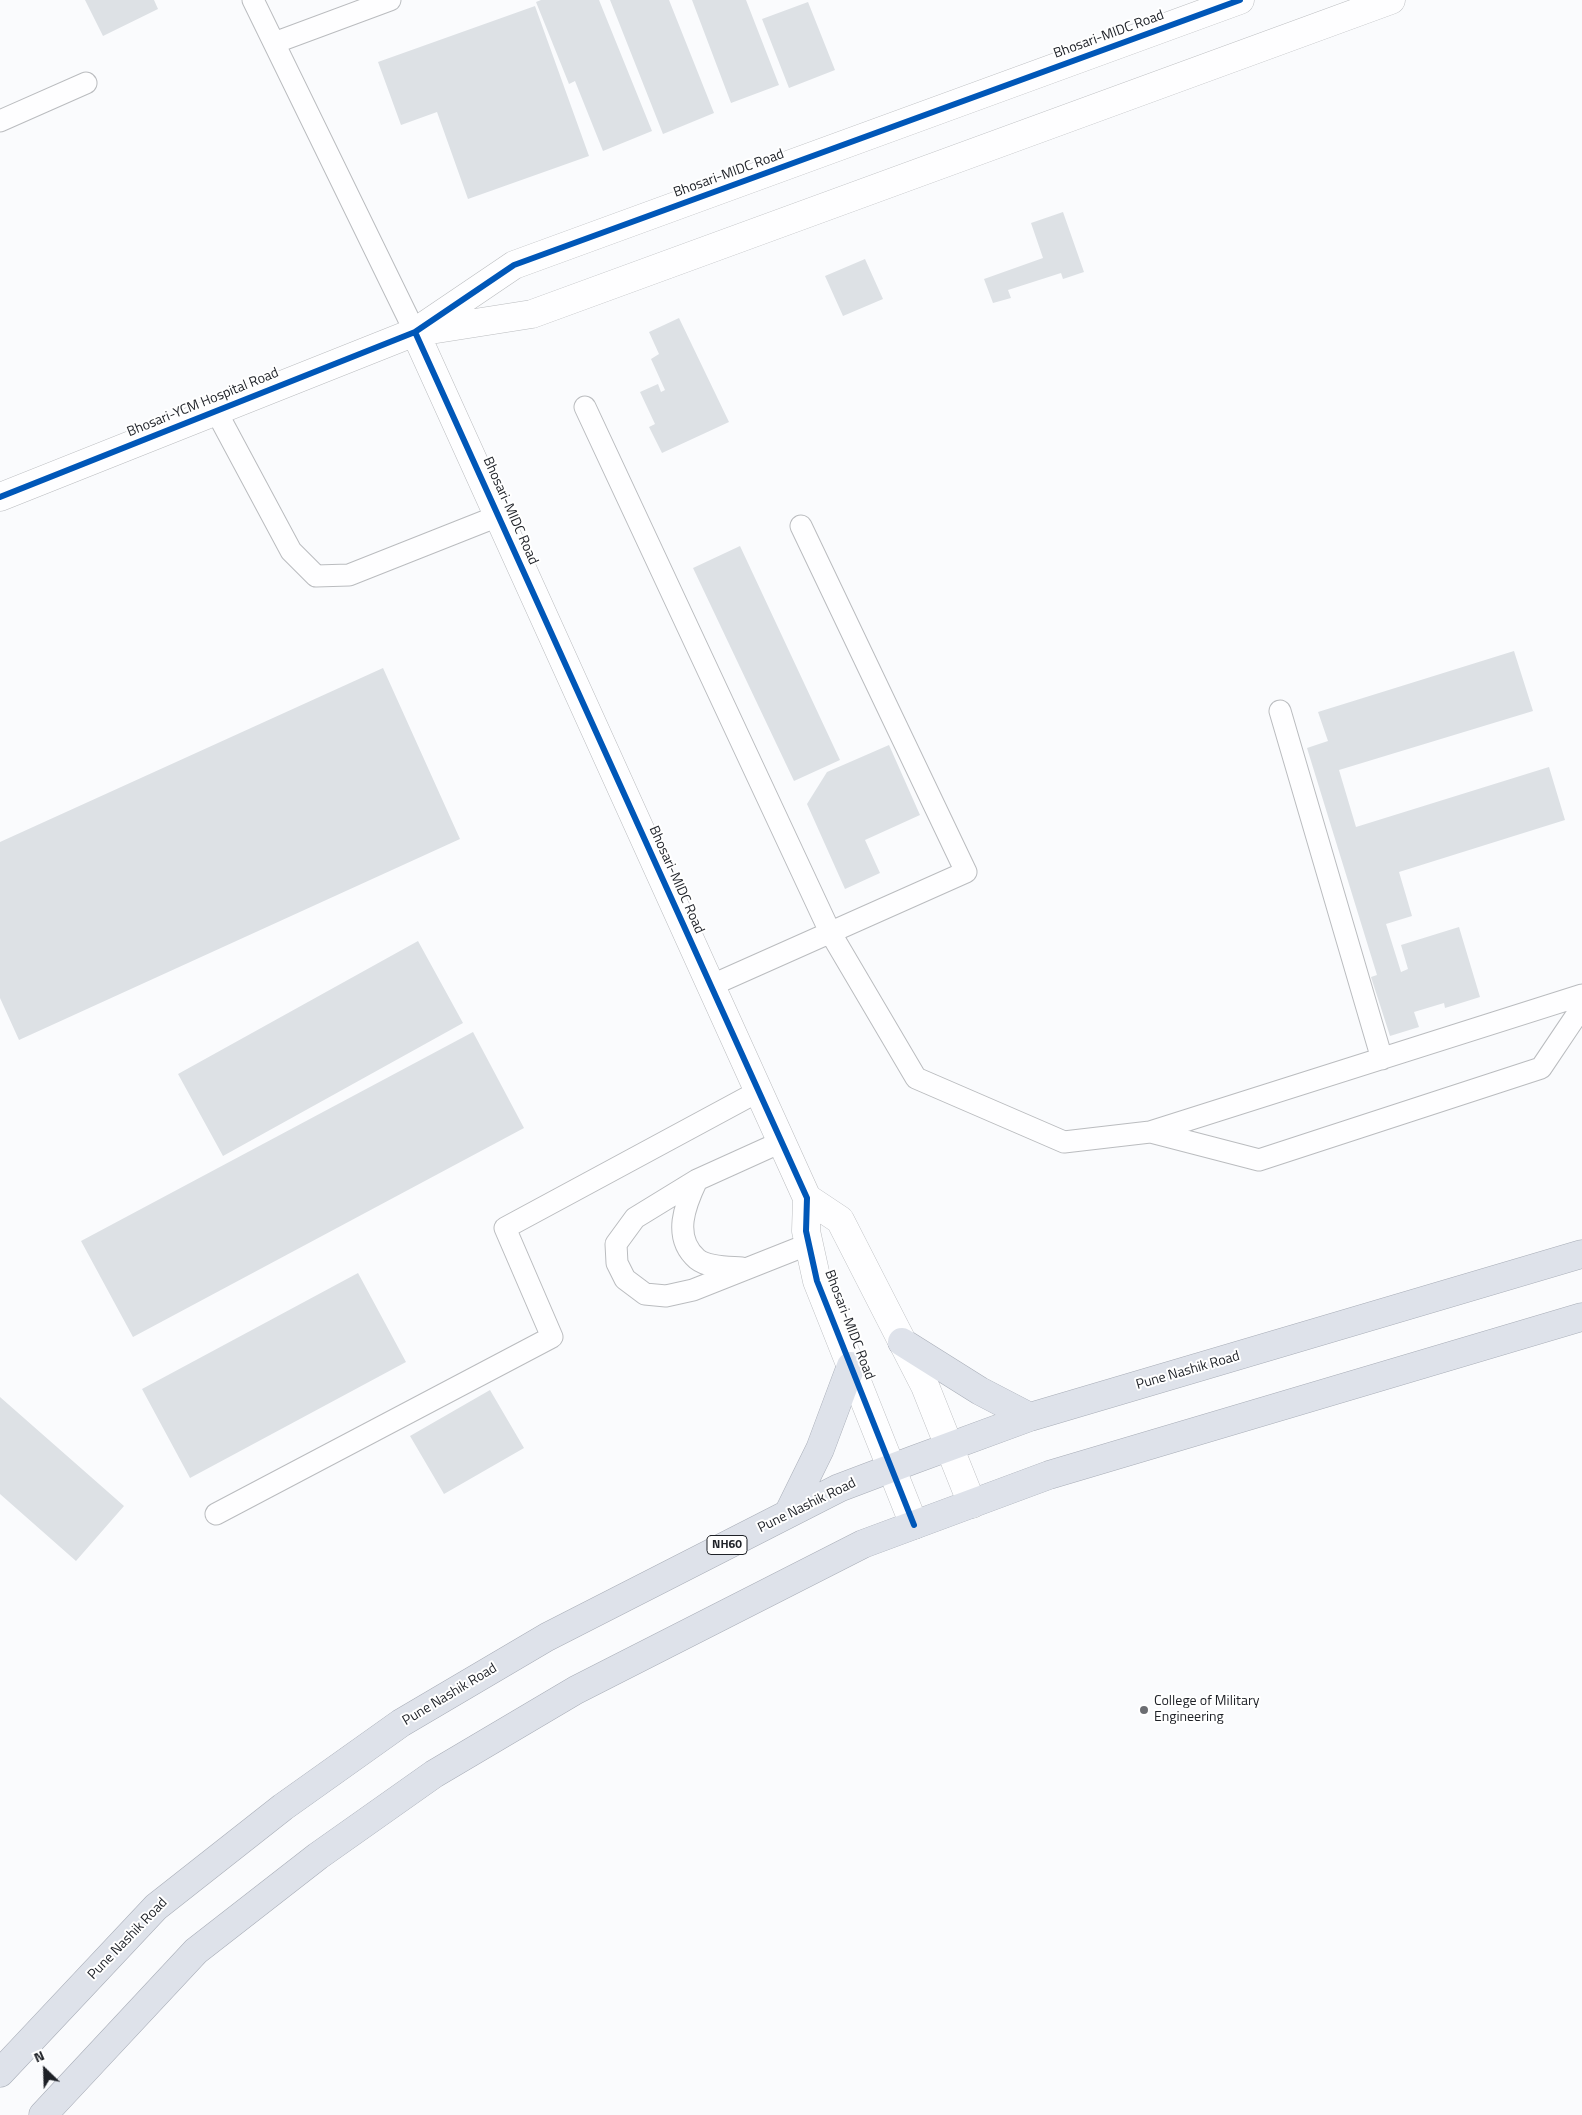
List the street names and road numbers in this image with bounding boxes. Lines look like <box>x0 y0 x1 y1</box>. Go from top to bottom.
street label: Bhosari-MIDC Road <box>1051 7 1167 63</box>
street label: Bhosari-MIDC Road <box>671 146 787 202</box>
street label: Bhosari-YCM Hospital Road <box>125 365 281 441</box>
street label: Bhosari-MIDC Road <box>479 454 541 568</box>
street label: Bhosari-MIDC Road <box>645 823 707 937</box>
street label: Bhosari-MIDC Road <box>820 1268 878 1382</box>
street label: Pune Nashik Road <box>1134 1348 1242 1394</box>
street label: Pune Nashik Road <box>755 1475 859 1537</box>
road number: NH60 <box>707 1536 747 1554</box>
street label: Pune Nashik Road <box>400 1660 500 1730</box>
street label: Pune Nashik Road <box>85 1895 171 1983</box>

